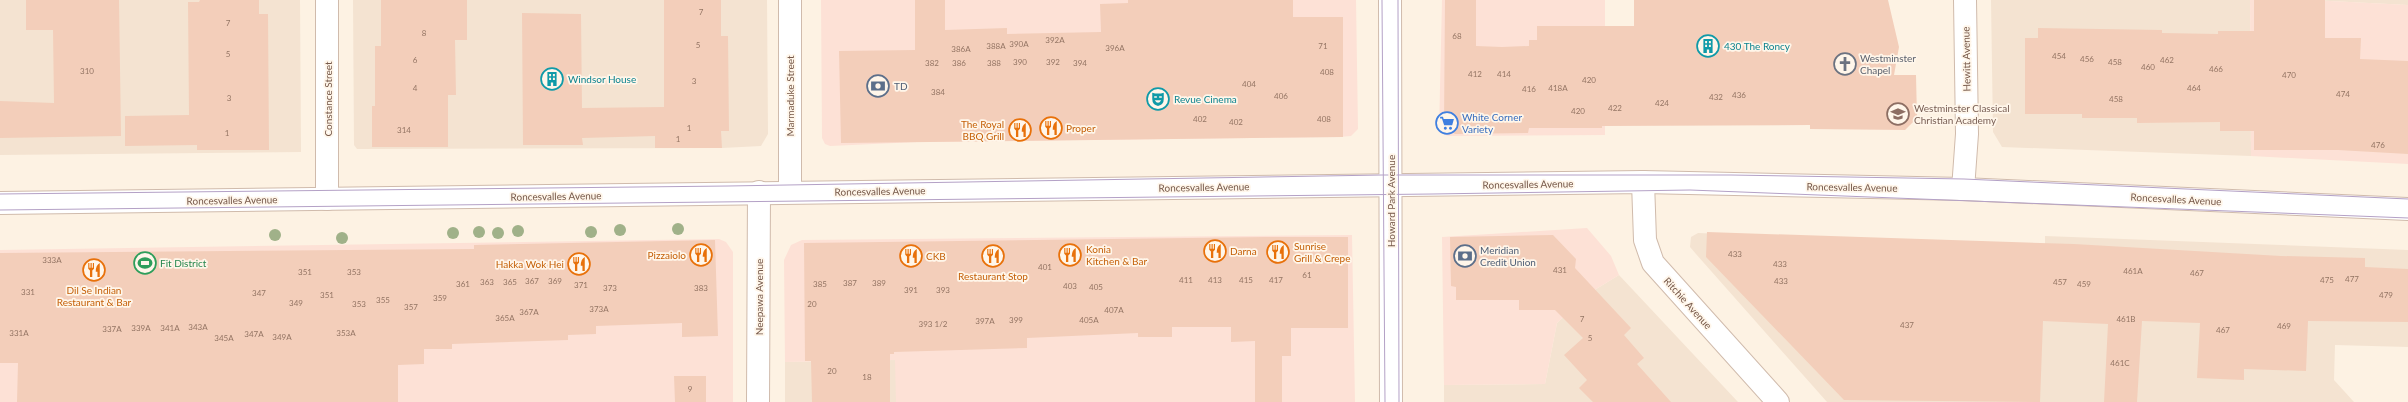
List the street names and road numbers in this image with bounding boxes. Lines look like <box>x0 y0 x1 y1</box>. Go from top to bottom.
street label: Hewitt Avenue <box>1959 26 1973 92</box>
street label: Marmaduke Street <box>784 55 796 137</box>
street label: Constance Street <box>322 61 334 137</box>
street label: Howard Park Avenue <box>1385 155 1397 247</box>
street label: Roncesvalles Avenue <box>1482 177 1574 191</box>
street label: Roncesvalles Avenue <box>1158 180 1250 194</box>
street label: Roncesvalles Avenue <box>1806 180 1898 194</box>
street label: Roncesvalles Avenue <box>834 184 926 198</box>
street label: Roncesvalles Avenue <box>510 189 602 203</box>
street label: Roncesvalles Avenue <box>2130 191 2222 207</box>
street label: Roncesvalles Avenue <box>186 193 278 207</box>
street label: Neepawa Avenue <box>753 259 765 335</box>
street label: Ritchie Avenue <box>1662 275 1714 331</box>

